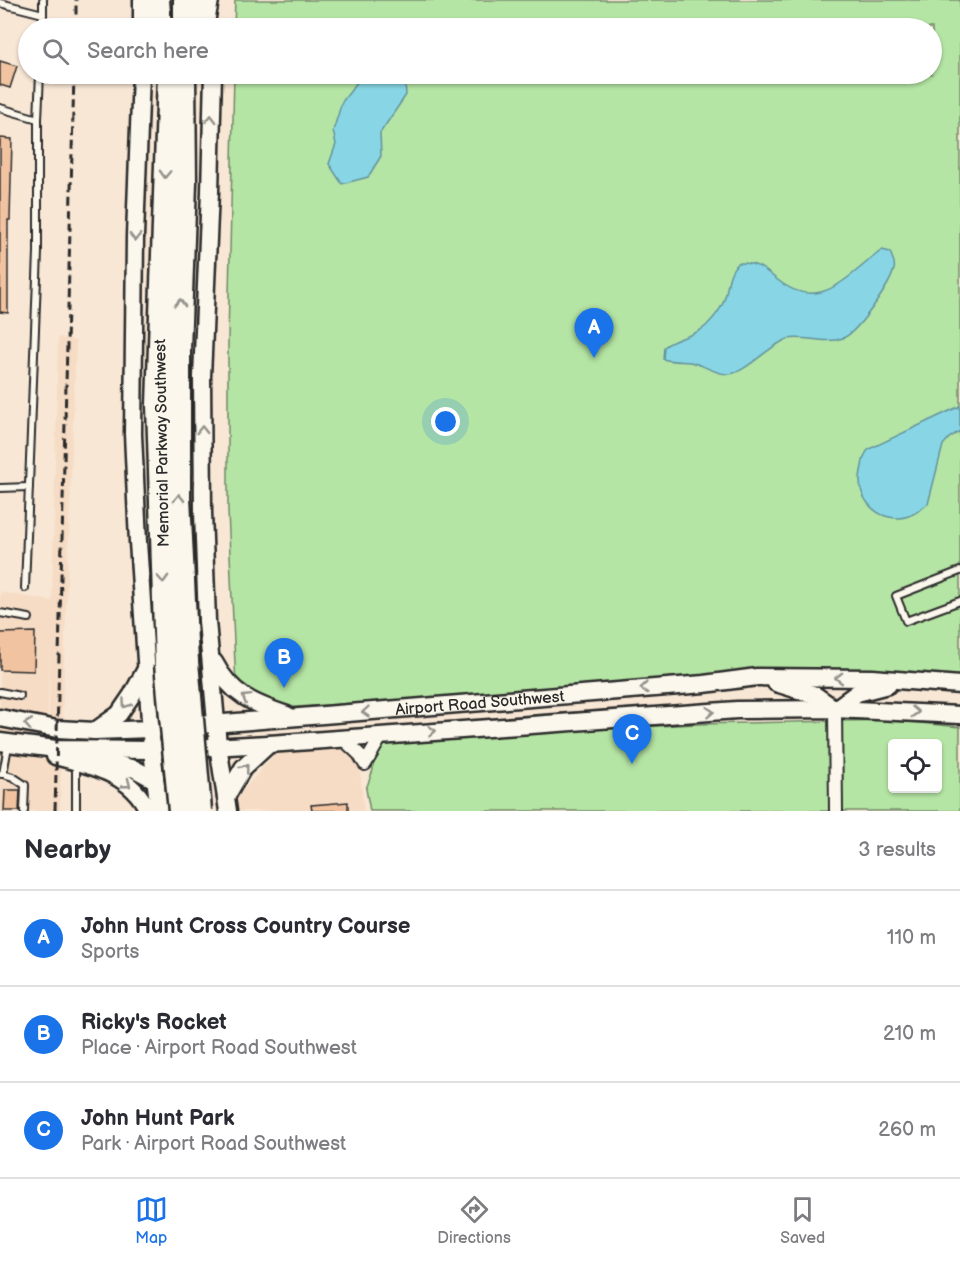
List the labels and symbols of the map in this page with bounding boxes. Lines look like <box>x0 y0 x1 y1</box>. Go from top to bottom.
one-way arrow <box>204 115 217 124</box>
one-way arrow <box>159 169 171 178</box>
one-way arrow <box>129 232 141 241</box>
one-way arrow <box>174 299 187 308</box>
pin: A <box>574 308 614 358</box>
street label: Memorial Parkway Southwest <box>151 339 174 547</box>
your location <box>431 407 460 436</box>
one-way arrow <box>196 426 208 435</box>
one-way arrow <box>173 494 185 503</box>
one-way arrow <box>157 574 170 583</box>
pin: B <box>264 638 304 688</box>
one-way arrow <box>834 672 843 684</box>
one-way arrow <box>640 682 649 695</box>
street label: Airport Road Southwest <box>395 687 565 720</box>
one-way arrow <box>241 695 252 706</box>
one-way arrow <box>122 698 133 709</box>
one-way arrow <box>362 705 371 718</box>
one-way arrow <box>706 706 715 719</box>
one-way arrow <box>910 706 919 719</box>
pin: C <box>612 714 652 764</box>
one-way arrow <box>24 718 34 731</box>
one-way arrow <box>428 725 437 738</box>
one-way arrow <box>238 764 249 775</box>
one-way arrow <box>120 777 131 788</box>

